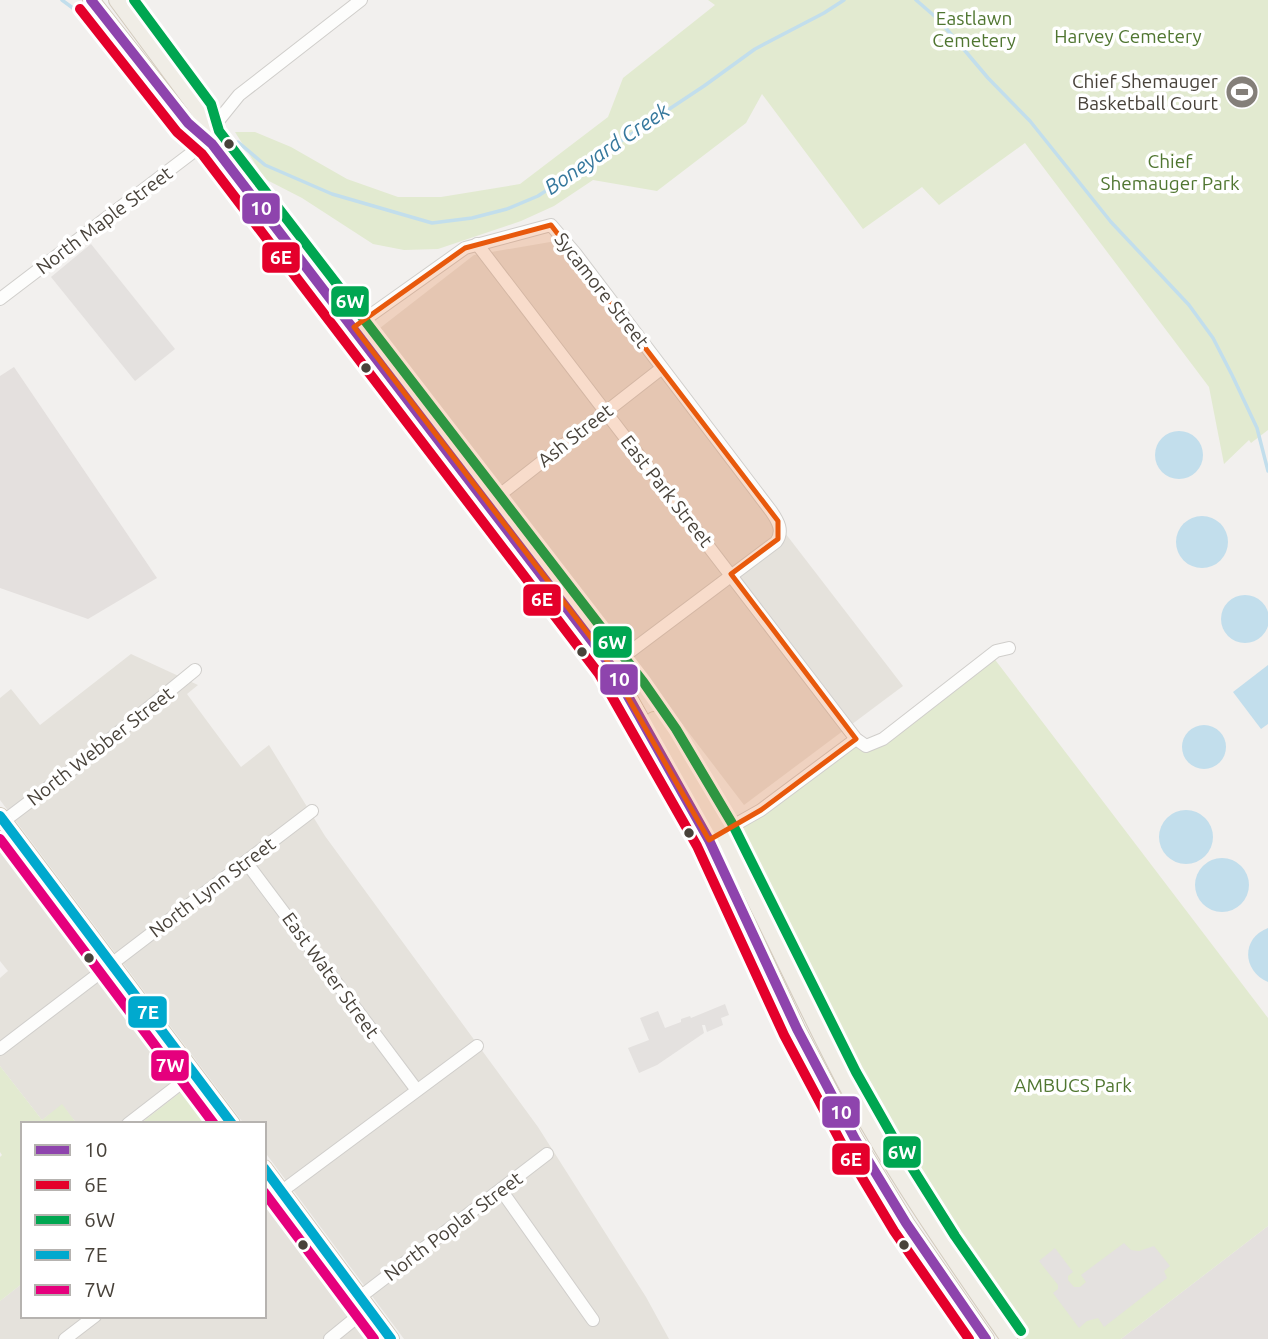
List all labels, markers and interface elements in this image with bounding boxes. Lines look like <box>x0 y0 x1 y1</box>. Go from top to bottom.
park label: Eastlawn Cemetery <box>932 7 1016 51</box>
park label: Harvey Cemetery <box>1054 25 1202 47</box>
place label: Chief Shemauger Basketball Court <box>1072 70 1219 114</box>
sports icon: Chief Shemauger Basketball Court <box>1223 73 1261 111</box>
water label: Boneyard Creek <box>539 97 674 199</box>
unlabelled marker <box>222 137 236 151</box>
park label: Chief Shemauger Park <box>1100 150 1240 194</box>
street label: North Maple Street <box>32 161 177 278</box>
line badge: 10 <box>241 192 281 225</box>
text: 10 <box>250 197 272 219</box>
street label: Sycamore Street <box>550 228 654 352</box>
line badge: 6E <box>261 241 301 274</box>
text: 6E <box>270 246 292 268</box>
line badge: 6W <box>330 285 370 318</box>
text: 6W <box>336 290 364 312</box>
unlabelled marker <box>359 361 373 375</box>
street label: Ash Street <box>533 399 617 471</box>
street label: East Park Street <box>617 431 718 552</box>
line badge: 6E <box>522 583 562 617</box>
text: 6E <box>531 588 553 610</box>
line badge: 6W <box>592 625 633 659</box>
text: 6W <box>598 631 626 653</box>
unlabelled marker <box>575 645 589 659</box>
line badge: 10 <box>599 663 639 696</box>
text: 10 <box>608 668 630 690</box>
street label: North Webber Street <box>22 682 178 810</box>
unlabelled marker <box>682 826 696 840</box>
street label: North Lynn Street <box>145 832 280 942</box>
street label: East Water Street <box>278 908 384 1043</box>
unlabelled marker <box>82 951 96 965</box>
line badge: 7E <box>127 995 168 1029</box>
text: 7E <box>137 1001 159 1023</box>
line badge: 7W <box>150 1049 190 1082</box>
text: 7W <box>156 1054 184 1076</box>
park label: AMBUCS Park <box>1014 1074 1132 1096</box>
line badge: 10 <box>821 1095 861 1129</box>
text: 10 <box>830 1101 852 1123</box>
legend <box>21 1122 266 1318</box>
line badge: 6W <box>882 1135 922 1169</box>
text: 10 <box>84 1137 108 1161</box>
text: 6W <box>888 1141 916 1163</box>
line badge: 6E <box>831 1142 871 1176</box>
text: 6E <box>840 1148 862 1170</box>
street label: North Poplar Street <box>380 1167 527 1285</box>
text: 6E <box>84 1172 108 1196</box>
text: 6W <box>84 1207 115 1231</box>
unlabelled marker <box>296 1238 310 1252</box>
unlabelled marker <box>897 1238 911 1252</box>
text: 7E <box>84 1242 108 1266</box>
text: 7W <box>84 1277 115 1301</box>

